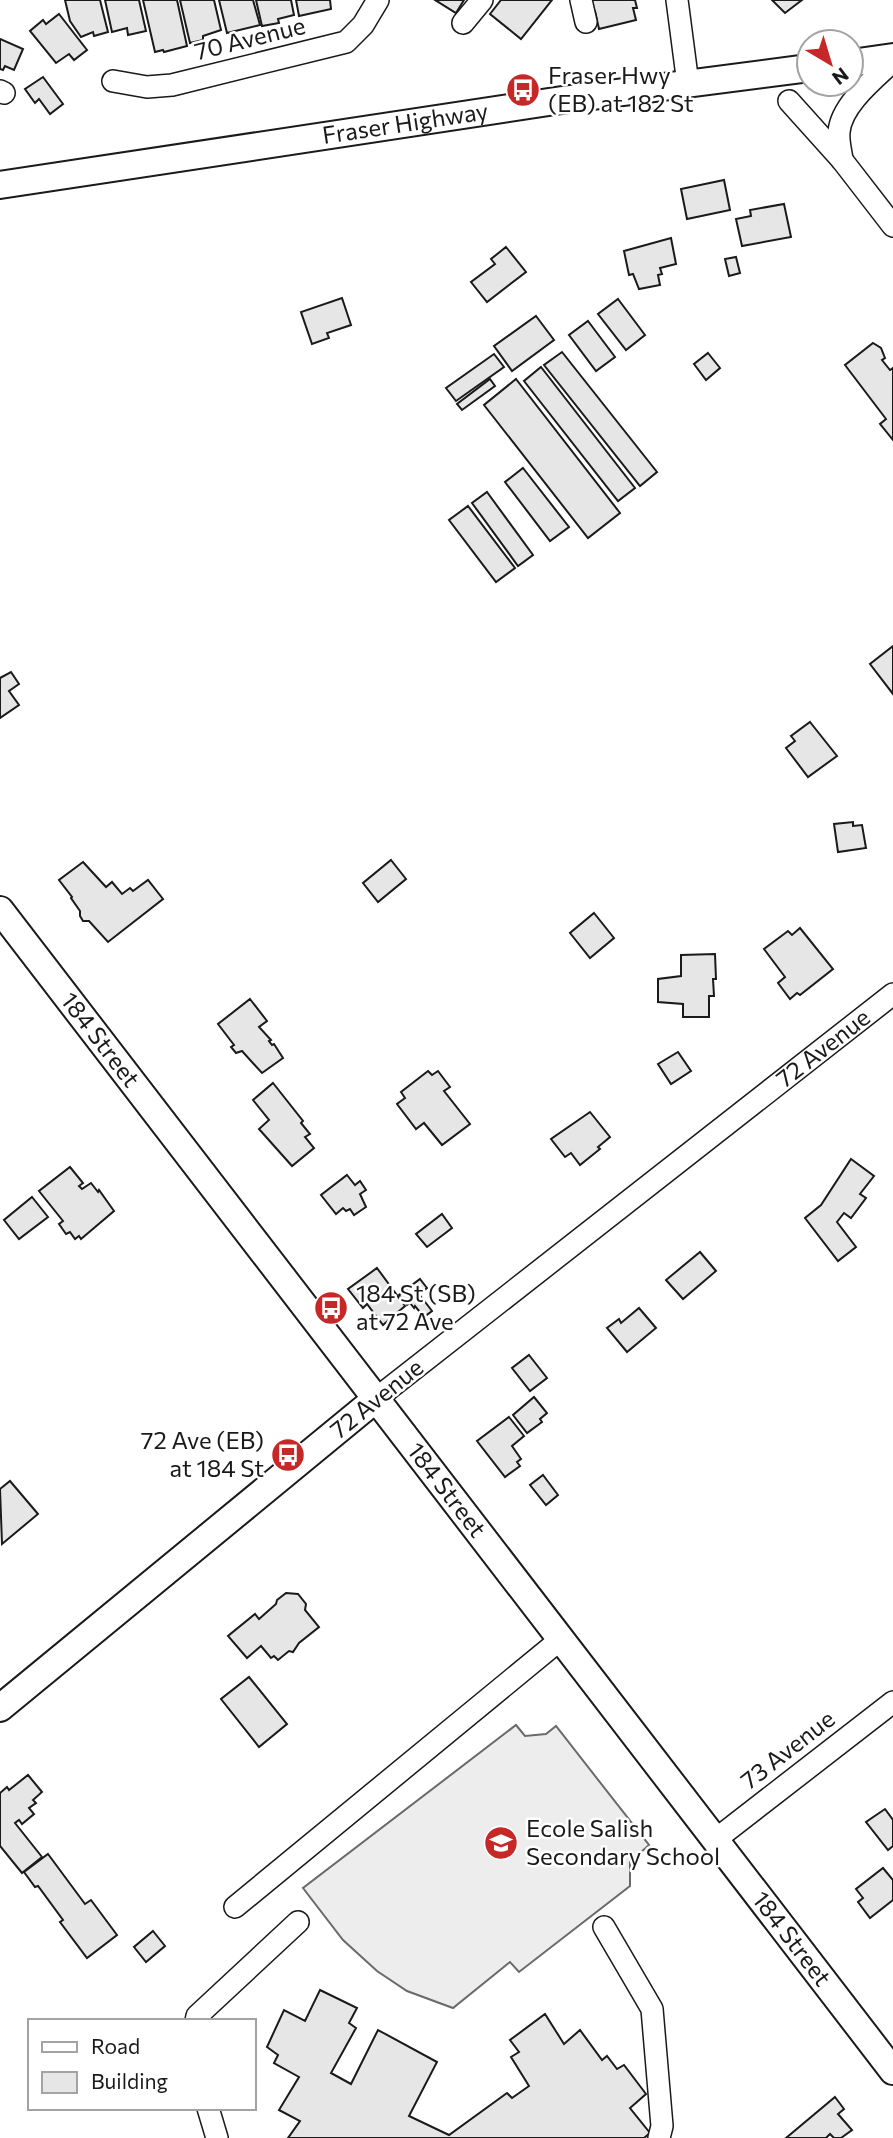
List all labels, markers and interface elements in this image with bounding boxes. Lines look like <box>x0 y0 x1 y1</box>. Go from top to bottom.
street label: 70 Avenue <box>191 10 308 65</box>
north arrow <box>795 28 865 98</box>
place label: Fraser Hwy (EB) at 182 St <box>548 60 694 117</box>
text: N <box>828 63 853 90</box>
bus stop icon: Fraser Hwy (EB) at 182 St <box>504 71 542 109</box>
street label: Fraser Highway <box>320 95 490 149</box>
street label: 184 Street <box>56 986 147 1092</box>
street label: 72 Avenue <box>770 1002 875 1093</box>
place label: 184 St (SB) at 72 Ave <box>356 1278 476 1335</box>
bus stop icon: 184 St (SB) at 72 Ave <box>312 1289 350 1327</box>
street label: 72 Avenue <box>324 1352 428 1444</box>
place label: 72 Ave (EB) at 184 St <box>141 1425 264 1482</box>
bus stop icon: 72 Ave (EB) at 184 St <box>269 1436 307 1474</box>
street label: 184 Street <box>402 1436 493 1543</box>
street label: 73 Avenue <box>734 1703 840 1794</box>
place label: Ecole Salish Secondary School <box>526 1813 720 1870</box>
school or university icon: Ecole Salish Secondary School <box>482 1824 520 1862</box>
street label: 184 Street <box>747 1885 838 1991</box>
legend <box>28 2019 256 2110</box>
text: Road <box>91 2033 140 2058</box>
text: Building <box>91 2068 168 2093</box>

